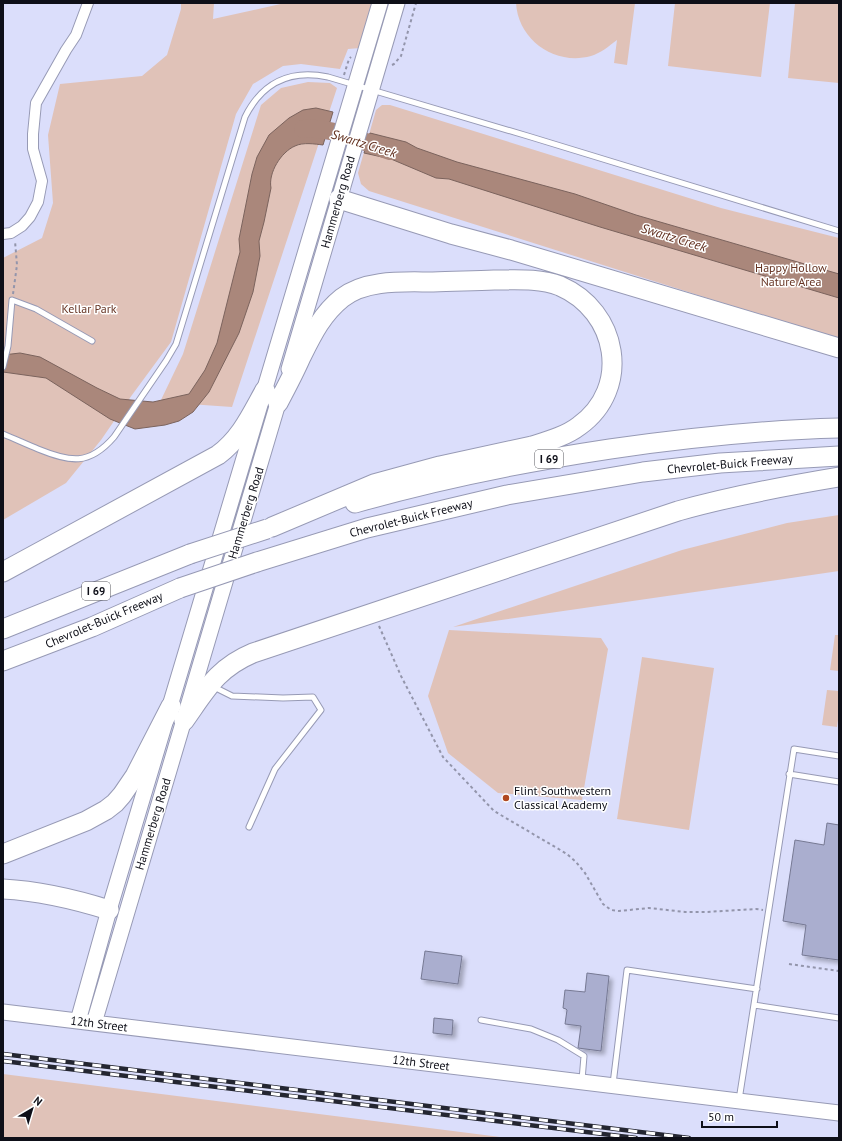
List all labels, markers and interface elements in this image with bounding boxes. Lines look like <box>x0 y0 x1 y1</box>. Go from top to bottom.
water label: Swartz Creek <box>329 125 400 162</box>
street label: Hammerberg Road <box>317 154 358 250</box>
water label: Swartz Creek <box>639 219 710 256</box>
park label: Happy Hollow Nature Area <box>755 260 827 289</box>
park label: Kellar Park <box>61 301 117 316</box>
road number: I 69 <box>535 450 563 468</box>
street label: Chevrolet-Buick Freeway <box>666 450 794 476</box>
street label: Hammerberg Road <box>224 465 267 561</box>
street label: Chevrolet-Buick Freeway <box>348 495 474 540</box>
road number: I 69 <box>82 582 110 600</box>
street label: Chevrolet-Buick Freeway <box>43 588 165 651</box>
street label: Hammerberg Road <box>131 776 174 872</box>
place label: Flint Southwestern Classical Academy <box>514 783 611 812</box>
marker: Flint Southwestern Classical Academy <box>501 793 511 803</box>
street label: 12th Street <box>70 1013 129 1034</box>
street label: 12th Street <box>392 1052 451 1073</box>
north arrow <box>12 1089 52 1129</box>
text: N <box>31 1093 45 1109</box>
scale bar <box>702 1103 777 1129</box>
text: 50 m <box>708 1109 734 1124</box>

